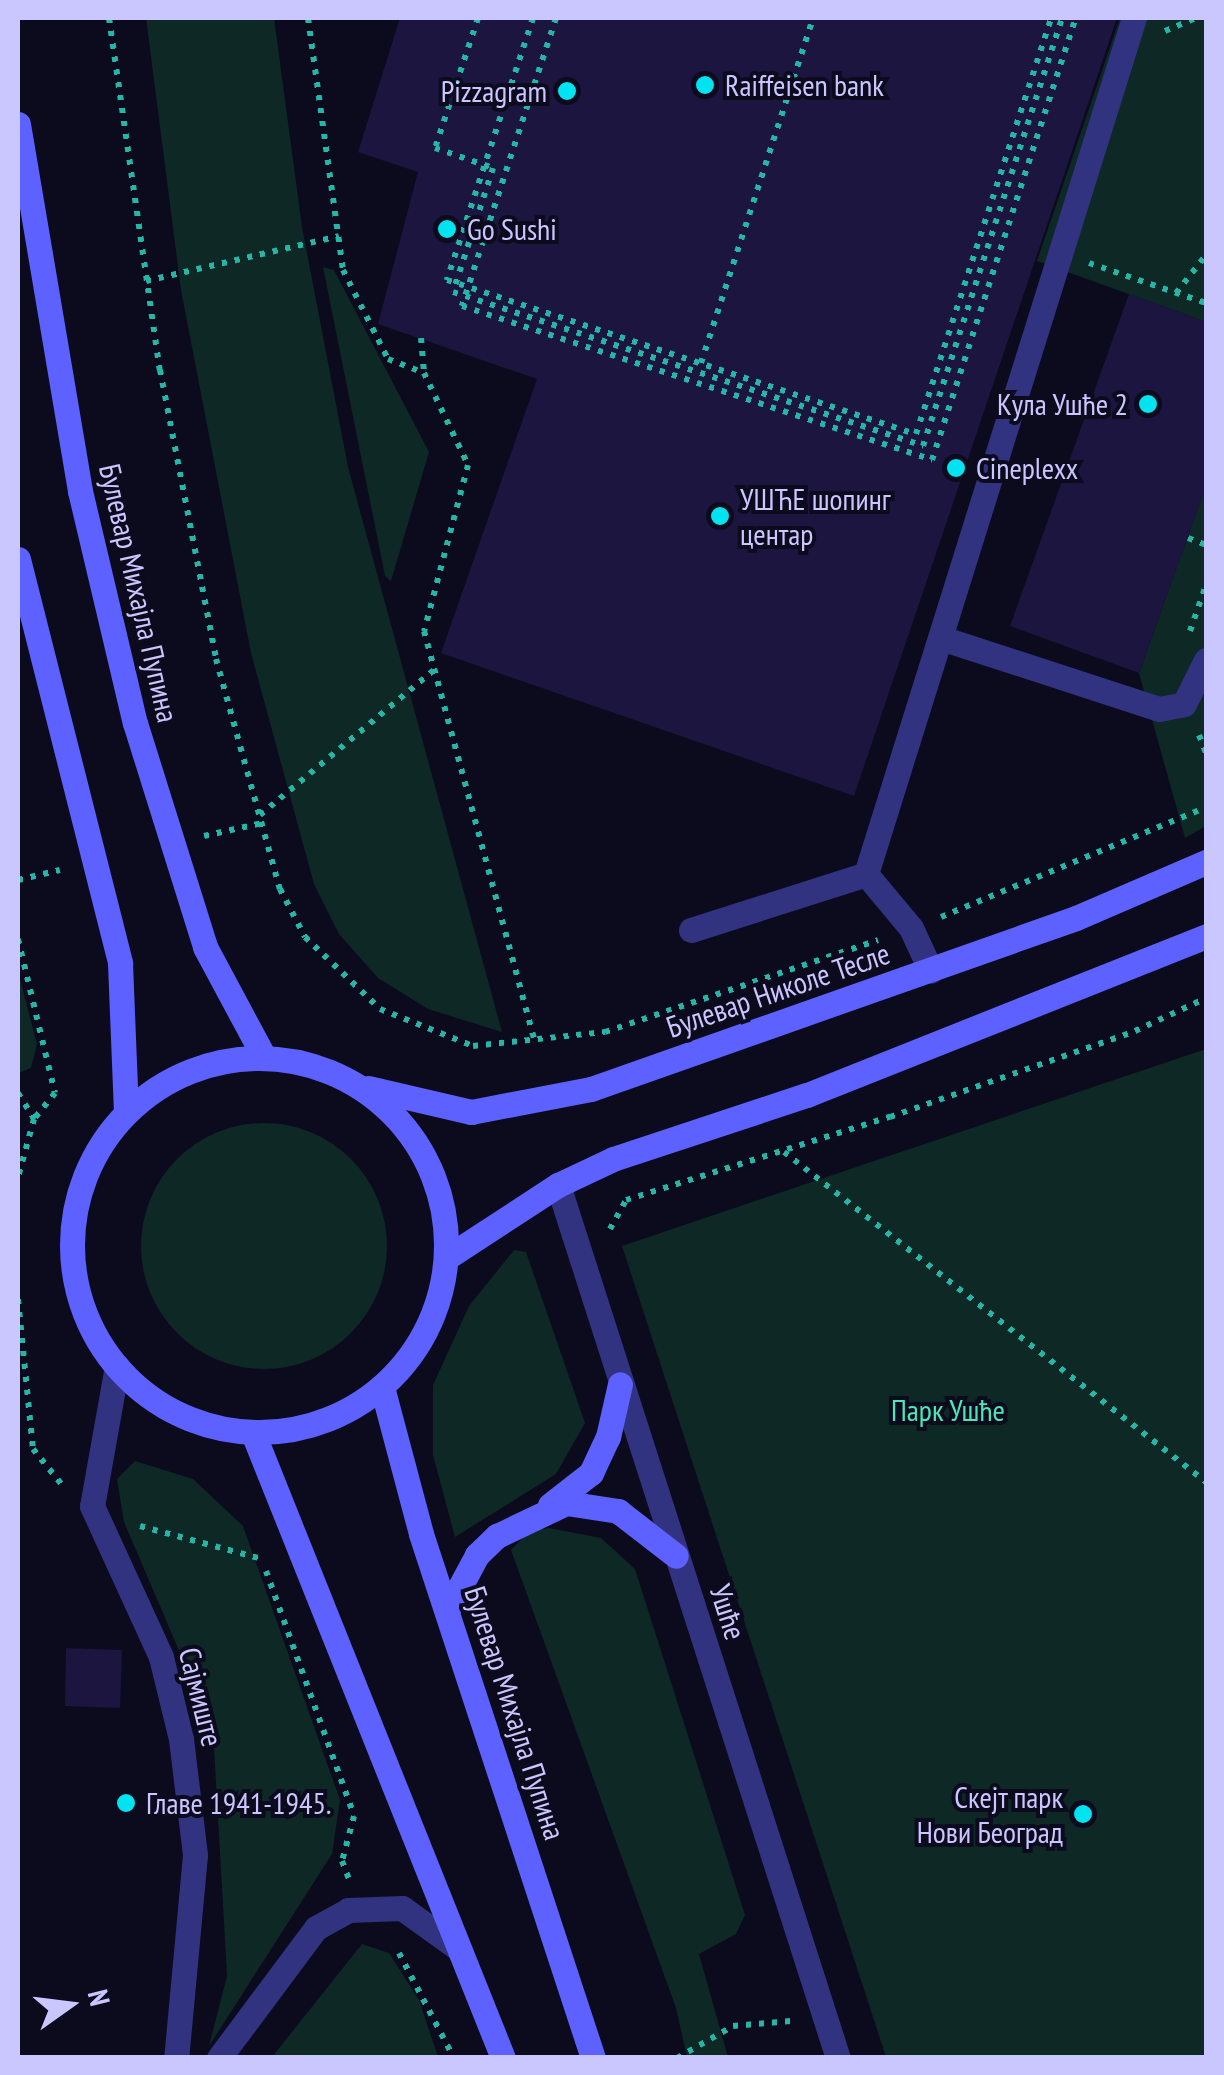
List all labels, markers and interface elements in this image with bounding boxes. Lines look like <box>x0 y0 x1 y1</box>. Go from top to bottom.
place label: Raiffeisen bank <box>725 67 884 103</box>
place label: Pizzagram <box>441 73 547 109</box>
marker: Raiffeisen bank <box>694 74 716 96</box>
marker: Pizzagram <box>556 80 578 102</box>
place label: Go Sushi <box>467 211 557 247</box>
marker: Go Sushi <box>436 218 458 240</box>
place label: Кула Ушће 2 <box>996 386 1128 422</box>
marker: Кула Ушће 2 <box>1137 393 1159 415</box>
place label: Cineplexx <box>976 450 1078 486</box>
marker: Cineplexx <box>945 457 967 479</box>
street label: Булевар Михајла Пупина <box>92 460 186 726</box>
place label: УШЋЕ шопинг центар <box>740 481 891 552</box>
marker: УШЋЕ шопинг центар <box>709 505 731 527</box>
street label: Булевар Николе Тесле <box>661 935 895 1045</box>
park label: Парк Ушће <box>891 1392 1005 1428</box>
street label: Ушће <box>702 1580 754 1644</box>
street label: Булевар Михајла Пупина <box>457 1582 573 1844</box>
street label: Сајмиште <box>171 1644 231 1750</box>
place label: Скејт парк Нови Београд <box>917 1779 1063 1850</box>
place label: Главе 1941-1945. <box>146 1785 331 1821</box>
marker: Главе 1941-1945. <box>115 1792 137 1814</box>
marker: Скејт парк Нови Београд <box>1072 1803 1094 1825</box>
north arrow <box>20 1955 120 2055</box>
text: N <box>80 1986 119 2009</box>

